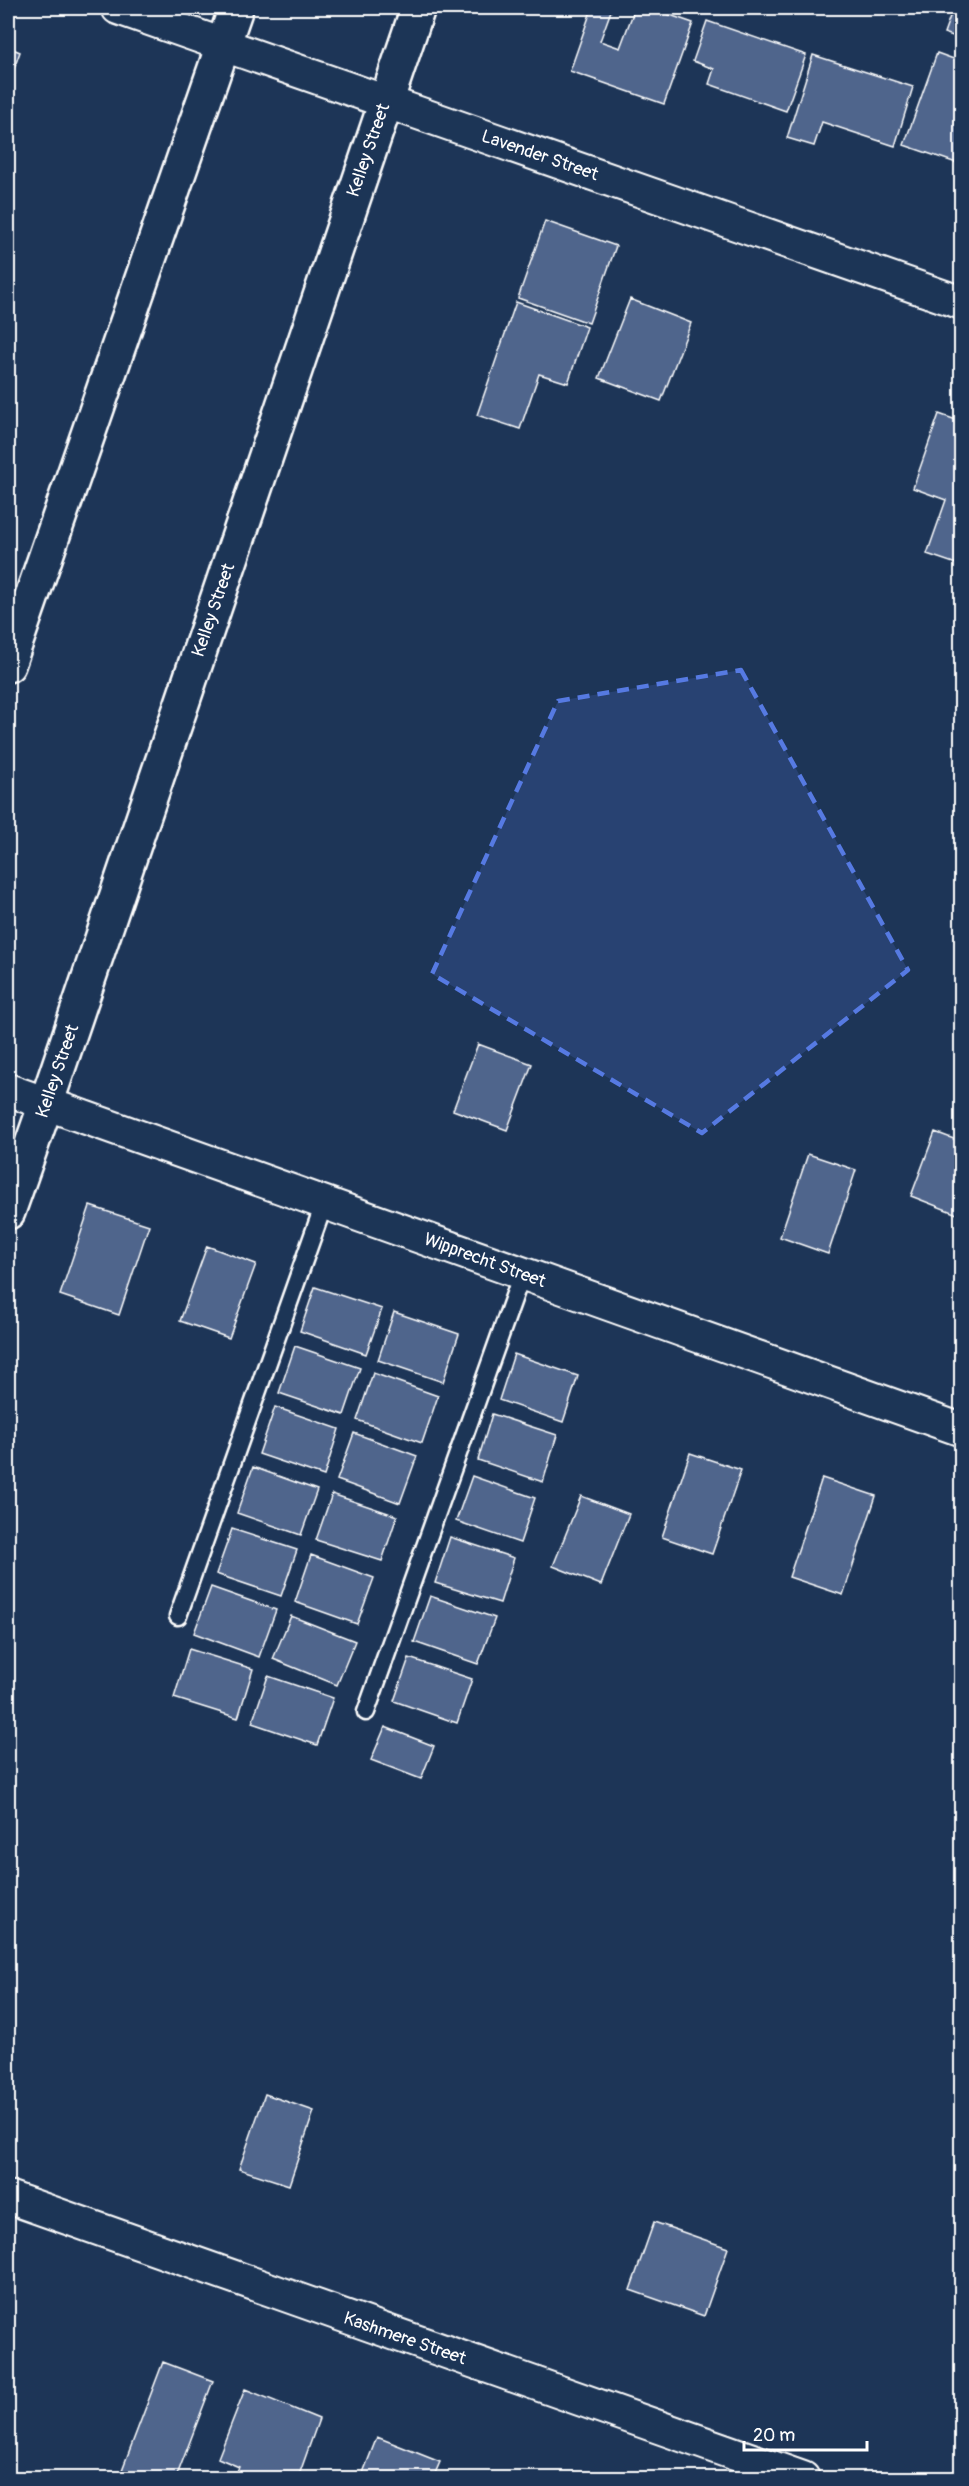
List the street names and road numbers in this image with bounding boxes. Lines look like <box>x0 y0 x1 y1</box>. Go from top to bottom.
street label: Kelley Street <box>342 100 395 200</box>
street label: Lavender Street <box>478 125 602 187</box>
street label: Kelley Street <box>187 560 240 660</box>
street label: Kelley Street <box>31 1021 84 1121</box>
street label: Wipprecht Street <box>421 1228 550 1293</box>
street label: Kashmere Street <box>340 2307 470 2370</box>

